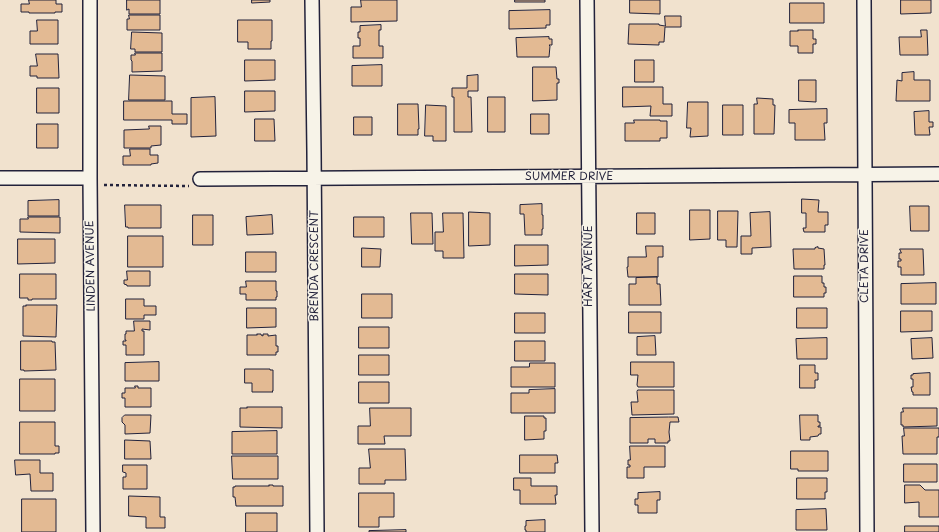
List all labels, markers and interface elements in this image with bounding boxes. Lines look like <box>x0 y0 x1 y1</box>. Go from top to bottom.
street label: SUMMER DRIVE <box>525 170 613 184</box>
street label: BRENDA CRESCENT <box>308 210 322 322</box>
street label: LINDEN AVENUE <box>84 220 98 312</box>
street label: HART AVENUE <box>582 225 596 307</box>
street label: CLETA DRIVE <box>858 229 872 303</box>

